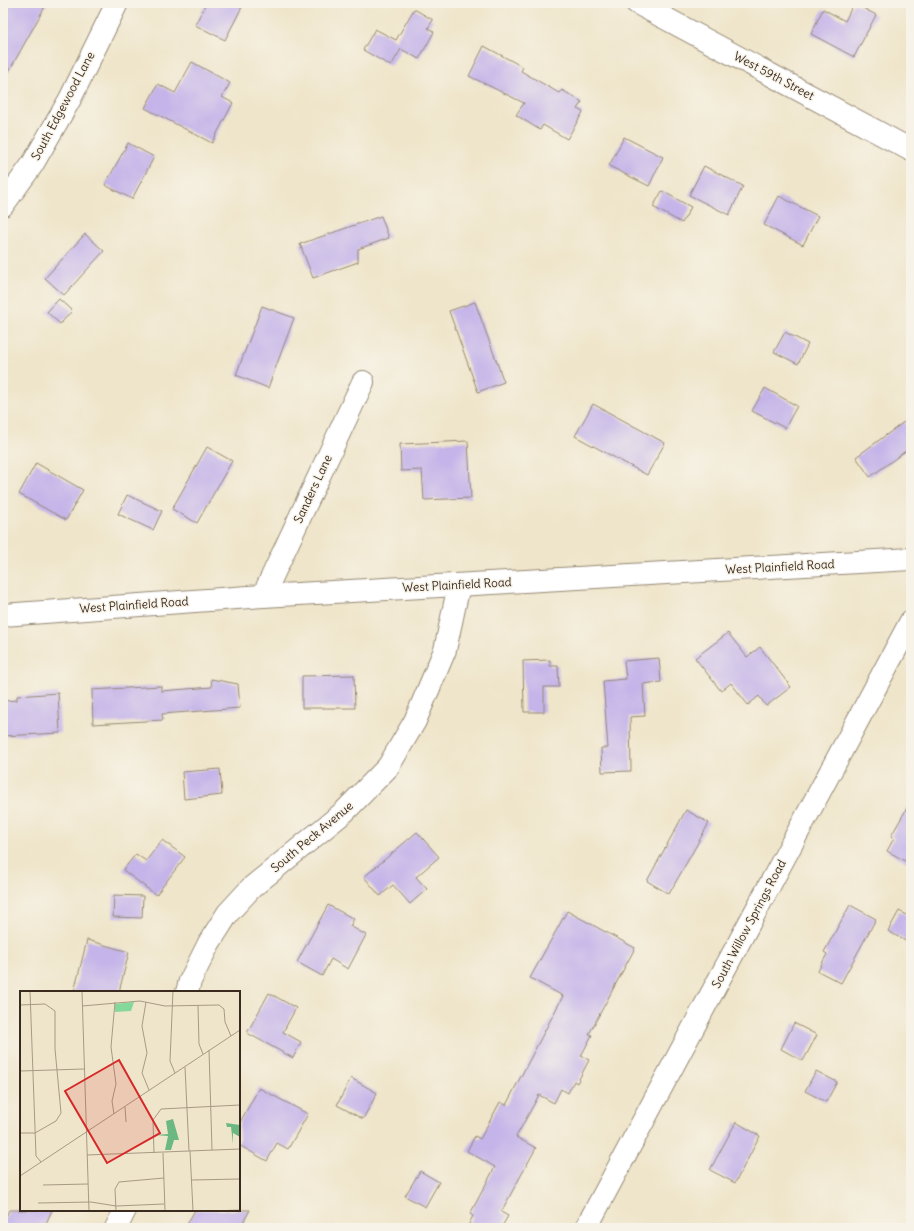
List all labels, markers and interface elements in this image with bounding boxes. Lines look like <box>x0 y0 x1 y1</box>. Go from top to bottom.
street label: West 59th Street <box>731 48 817 103</box>
street label: South Edgewood Lane <box>28 49 98 163</box>
street label: Sanders Lane <box>290 452 335 525</box>
street label: West Plainfield Road <box>725 556 835 577</box>
street label: West Plainfield Road <box>402 574 512 595</box>
street label: West Plainfield Road <box>79 593 189 616</box>
street label: South Peck Avenue <box>267 798 356 875</box>
street label: South Willow Springs Road <box>708 857 789 991</box>
inset map <box>20 991 240 1211</box>

